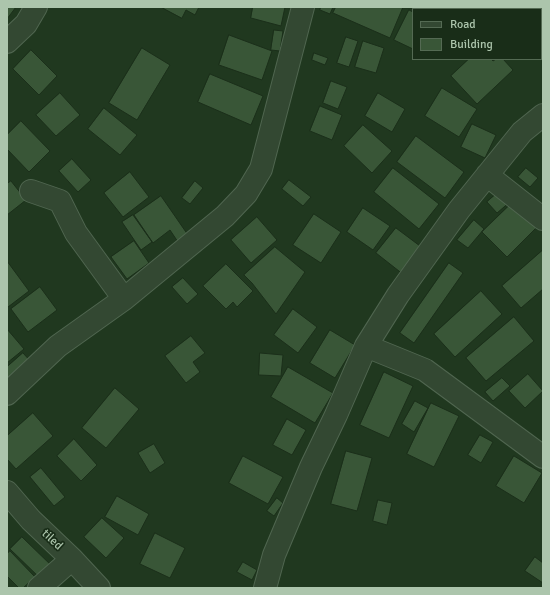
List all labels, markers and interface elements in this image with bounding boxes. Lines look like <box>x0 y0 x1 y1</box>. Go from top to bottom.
legend <box>412 8 542 60</box>
text: Road <box>450 17 476 32</box>
text: Building <box>450 37 493 52</box>
street label: tiled <box>39 527 65 553</box>

